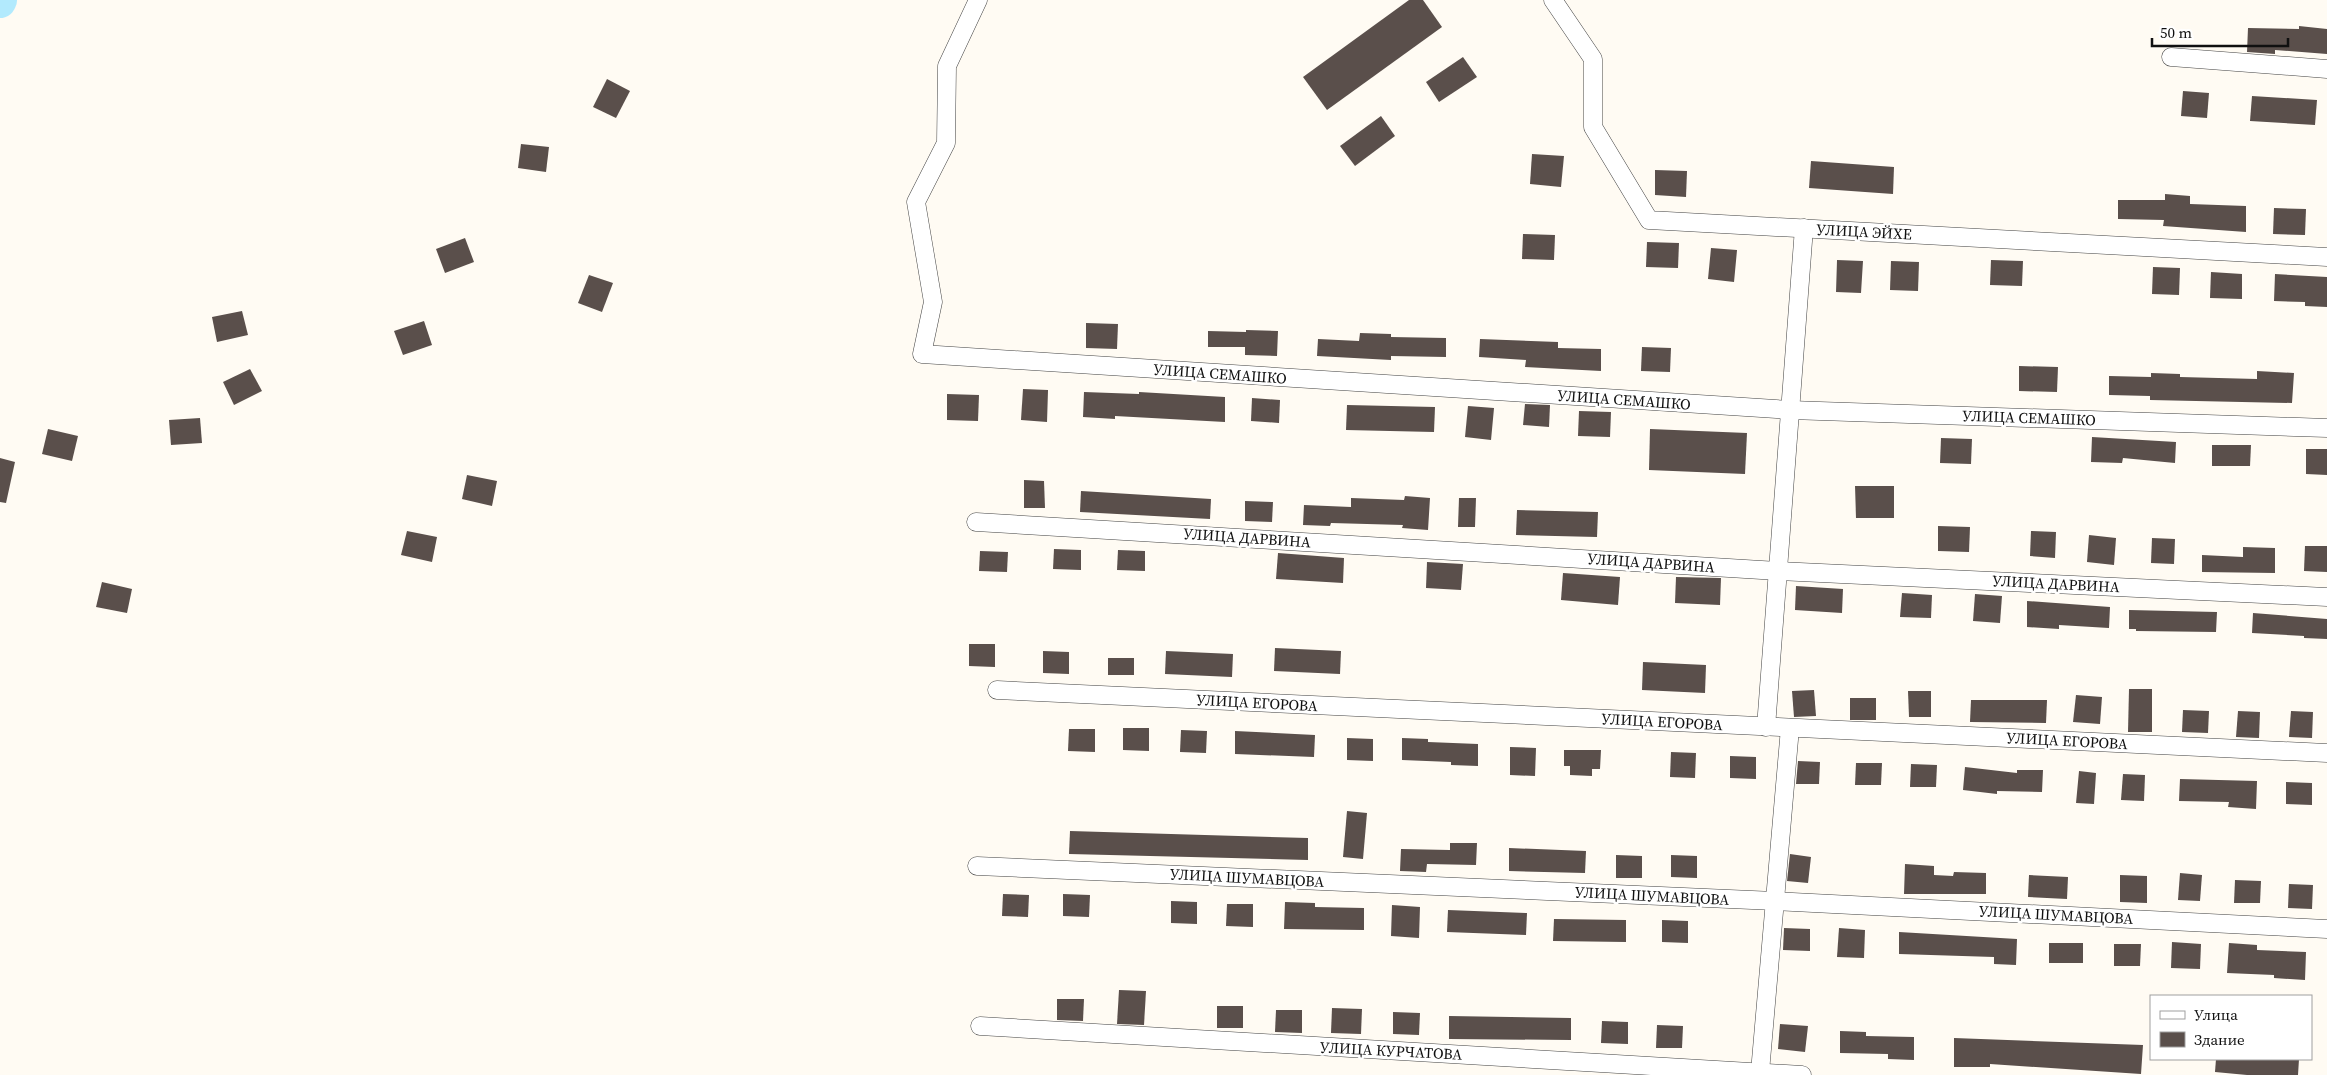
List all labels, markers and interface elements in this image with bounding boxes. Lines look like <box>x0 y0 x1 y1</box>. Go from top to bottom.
scale bar <box>2152 15 2288 47</box>
text: 50 m <box>2160 22 2192 43</box>
street label: УЛИЦА ЭЙХЕ <box>1816 219 1912 244</box>
street label: УЛИЦА СЕМАШКО <box>1153 358 1287 389</box>
street label: УЛИЦА СЕМАШКО <box>1557 384 1691 415</box>
street label: УЛИЦА СЕМАШКО <box>1962 405 2096 430</box>
street label: УЛИЦА ДАРВИНА <box>1183 523 1312 552</box>
street label: УЛИЦА ДАРВИНА <box>1587 548 1716 577</box>
street label: УЛИЦА ДАРВИНА <box>1992 570 2120 597</box>
street label: УЛИЦА ЕГОРОВА <box>1196 689 1318 716</box>
street label: УЛИЦА ЕГОРОВА <box>1601 708 1723 735</box>
street label: УЛИЦА ЕГОРОВА <box>2006 727 2128 754</box>
street label: УЛИЦА ШУМАВЦОВА <box>1169 863 1325 892</box>
street label: УЛИЦА ШУМАВЦОВА <box>1574 881 1730 910</box>
street label: УЛИЦА ШУМАВЦОВА <box>1978 900 2134 929</box>
legend <box>2150 995 2312 1060</box>
text: Улица <box>2194 1004 2238 1025</box>
text: Здание <box>2194 1029 2245 1050</box>
street label: УЛИЦА КУРЧАТОВА <box>1319 1036 1463 1065</box>

